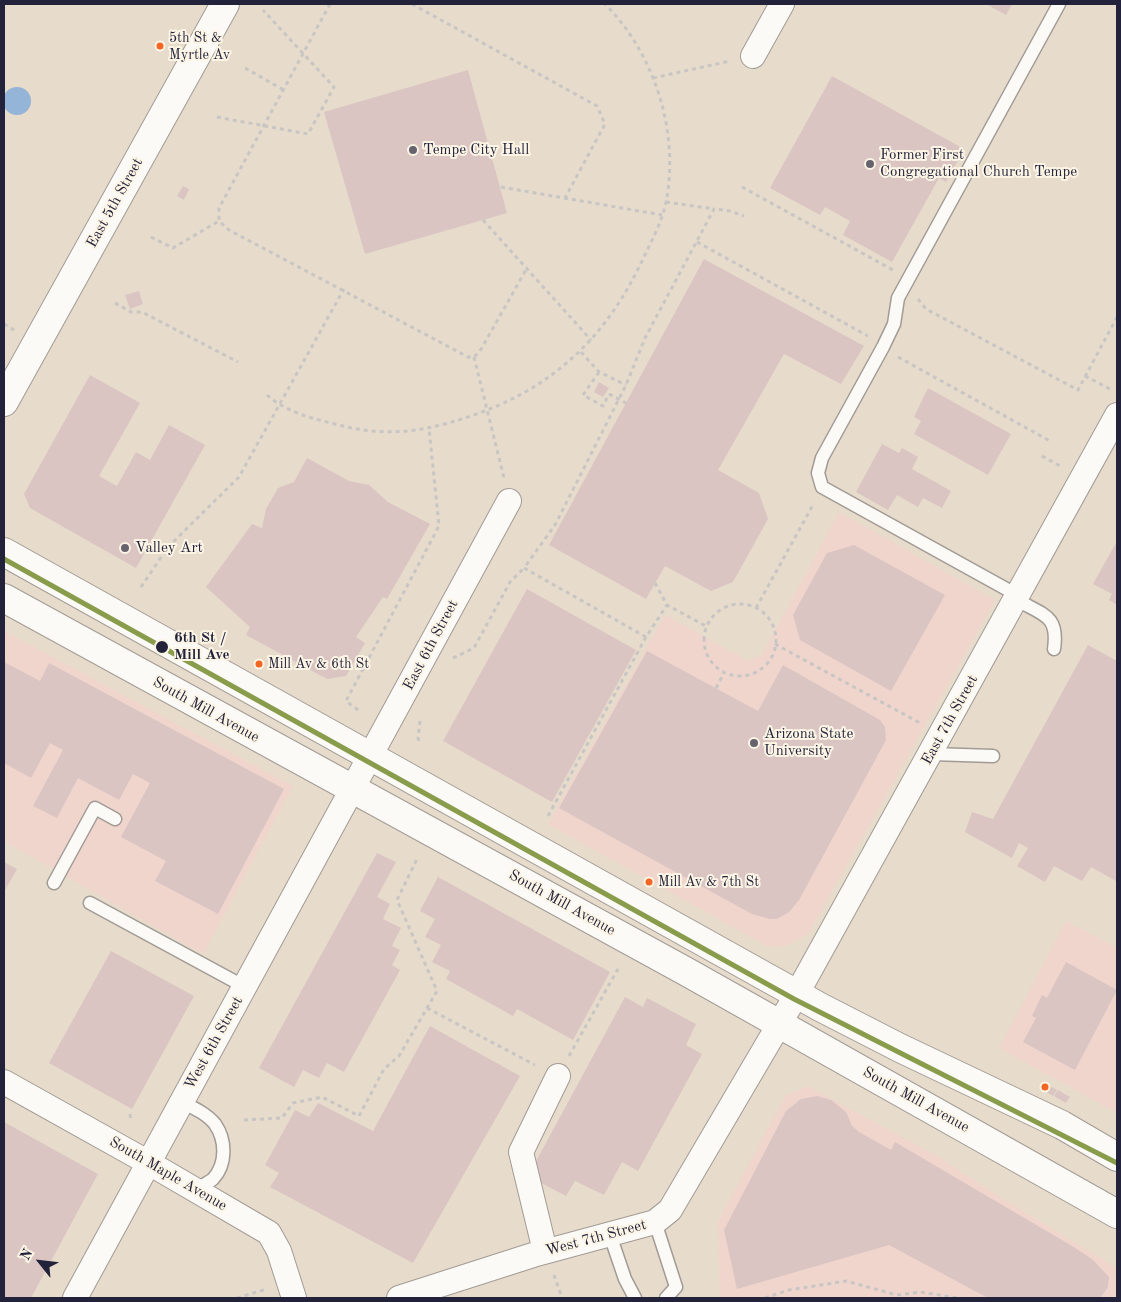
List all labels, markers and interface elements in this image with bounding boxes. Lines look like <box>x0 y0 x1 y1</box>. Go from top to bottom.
place label: 5th St & Myrtle Av <box>169 30 230 62</box>
marker: 5th St & Myrtle Av <box>155 41 165 51</box>
place label: Tempe City Hall <box>423 141 529 159</box>
marker: Tempe City Hall <box>407 144 419 156</box>
place label: Former First Congregational Church Tempe <box>880 146 1077 181</box>
street label: East 5th Street <box>83 155 147 251</box>
marker: Former First Congregational Church Tempe <box>864 158 876 170</box>
place label: Valley Art <box>135 539 203 557</box>
marker: Valley Art <box>119 542 131 554</box>
street label: East 6th Street <box>400 597 462 693</box>
place label: 6th St / Mill Ave <box>174 629 229 664</box>
marker: 6th St / Mill Ave <box>154 639 170 655</box>
place label: Mill Av & 6th St <box>268 656 369 672</box>
marker: Mill Av & 6th St <box>254 659 264 669</box>
street label: East 7th Street <box>918 672 982 768</box>
street label: South Mill Avenue <box>150 673 262 747</box>
place label: Arizona State University <box>764 725 854 760</box>
marker: Arizona State University <box>748 737 760 749</box>
street label: South Mill Avenue <box>506 866 618 940</box>
place label: Mill Av & 7th St <box>658 874 759 890</box>
marker: Mill Av & 7th St <box>644 877 654 887</box>
street label: West 6th Street <box>181 993 247 1093</box>
street label: South Mill Avenue <box>860 1063 972 1137</box>
unlabelled marker <box>1040 1082 1050 1092</box>
street label: South Maple Avenue <box>106 1133 230 1215</box>
street label: West 7th Street <box>544 1216 648 1260</box>
north arrow <box>15 1237 65 1287</box>
text: N <box>18 1247 36 1263</box>

